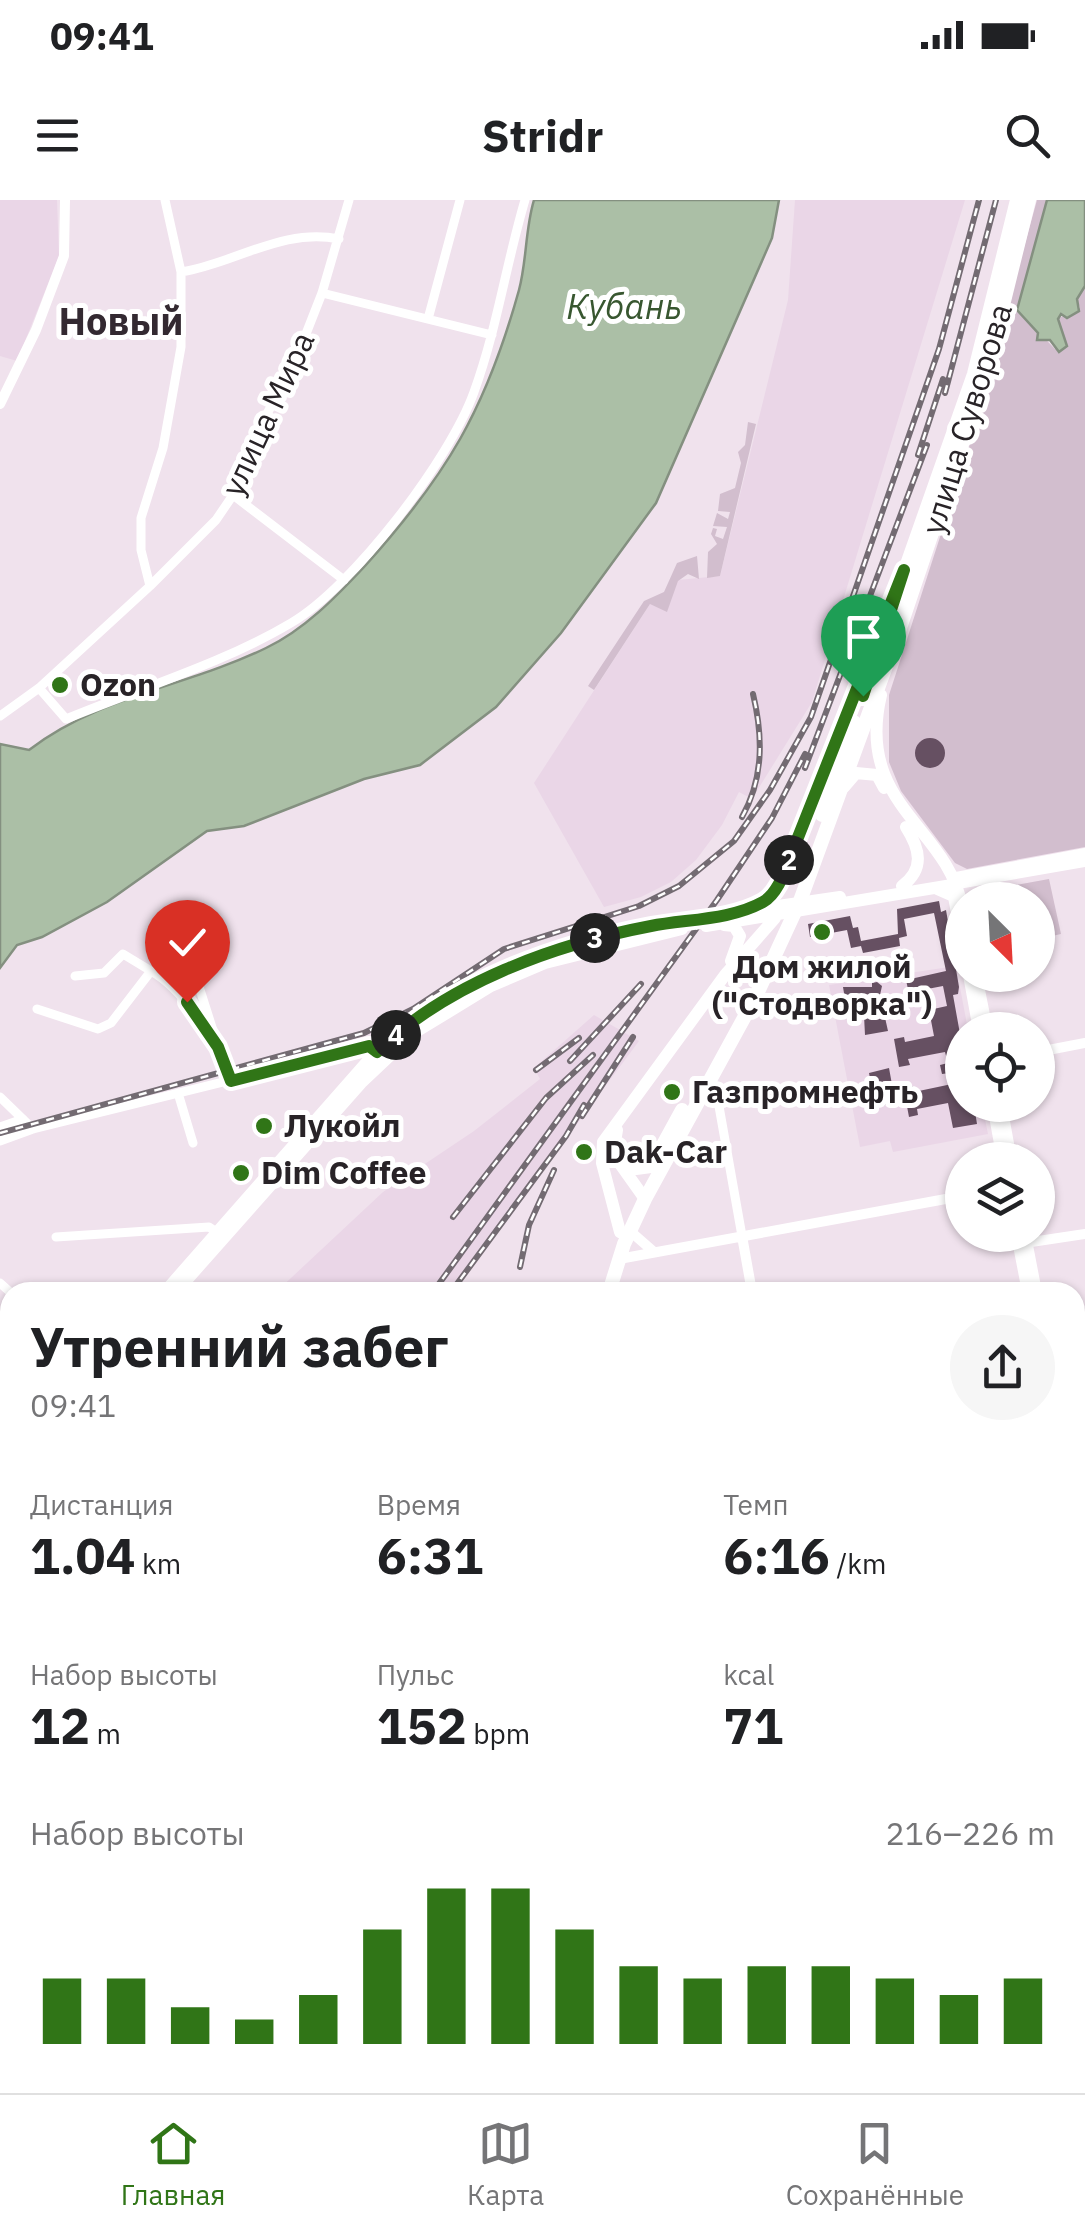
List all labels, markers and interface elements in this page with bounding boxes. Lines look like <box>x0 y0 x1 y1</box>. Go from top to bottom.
text: 09:41 <box>50 11 154 60</box>
text: Stridr <box>482 106 603 164</box>
icon: menu <box>30 108 85 163</box>
icon: search <box>1000 108 1055 163</box>
water label: Кубань <box>566 283 682 329</box>
district label: Новый <box>59 296 183 345</box>
street label: улица Суворова <box>911 298 1021 539</box>
street label: улица Мира <box>211 325 323 502</box>
pin <box>821 594 906 697</box>
icon: arrive <box>836 609 891 664</box>
place label: Ozon <box>80 663 156 705</box>
marker: Ozon <box>49 674 71 696</box>
pin: 2 <box>764 835 814 885</box>
text: 2 <box>781 841 797 878</box>
north arrow <box>945 882 1055 992</box>
map controls <box>945 882 1055 1252</box>
pin <box>145 900 230 1003</box>
pin: 3 <box>570 913 620 963</box>
icon: check <box>160 915 215 970</box>
text: 3 <box>587 919 603 956</box>
marker: Дом жилой ("Стодворка") <box>811 921 833 943</box>
place label: Дом жилой ("Стодворка") <box>712 945 932 1024</box>
pin: 4 <box>371 1010 421 1060</box>
button: locate <box>945 1012 1055 1122</box>
text: 4 <box>388 1016 404 1053</box>
place label: Газпромнефть <box>692 1070 918 1112</box>
marker: Газпромнефть <box>661 1081 683 1103</box>
place label: Лукойл <box>284 1104 400 1146</box>
marker: Лукойл <box>253 1115 275 1137</box>
place label: Dak-Car <box>604 1130 727 1172</box>
marker: Dak-Car <box>573 1141 595 1163</box>
button: layers <box>945 1142 1055 1252</box>
place label: Dim Coffee <box>261 1151 426 1193</box>
marker: Dim Coffee <box>230 1162 252 1184</box>
text: Утренний забег <box>30 1311 449 1382</box>
button: share <box>950 1315 1055 1420</box>
text: 09:41 <box>30 1384 116 1426</box>
text: Дистанция <box>30 1486 174 1523</box>
text: Время <box>377 1486 461 1523</box>
text: Темп <box>723 1486 788 1523</box>
text: 1.04 <box>30 1523 136 1588</box>
text: 6:31 <box>377 1523 483 1588</box>
text: 6:16 <box>723 1523 830 1588</box>
text: km <box>136 1545 181 1582</box>
text: /km <box>830 1545 886 1582</box>
text: Набор высоты <box>30 1656 218 1693</box>
text: Пульс <box>377 1656 454 1693</box>
text: kcal <box>723 1656 774 1693</box>
text: 12 <box>30 1693 90 1758</box>
text: 152 <box>377 1693 467 1758</box>
text: 71 <box>723 1693 783 1758</box>
text: m <box>90 1715 121 1752</box>
text: bpm <box>467 1715 530 1752</box>
text: Набор высоты <box>30 1812 245 1854</box>
text: 216–226 m <box>885 1812 1055 1854</box>
tab: Главная <box>121 2116 225 2213</box>
tab: Карта <box>467 2116 544 2213</box>
tab: Сохранённые <box>786 2116 964 2213</box>

